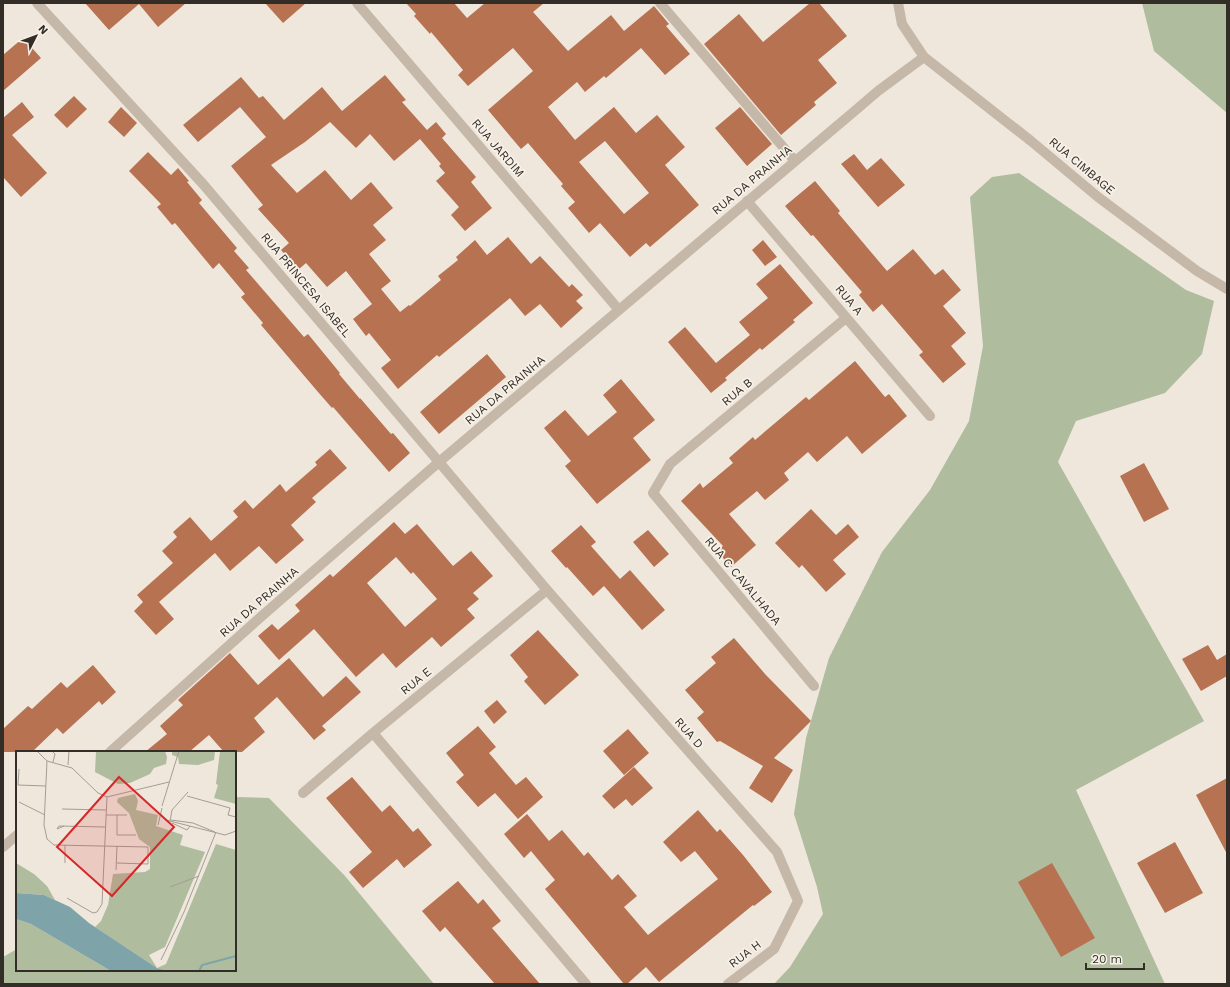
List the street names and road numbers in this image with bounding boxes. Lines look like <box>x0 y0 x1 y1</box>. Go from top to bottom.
street label: RUA JARDIM <box>469 116 527 180</box>
street label: RUA CIMBAGE <box>1046 134 1118 198</box>
street label: RUA DA PRAINHA <box>709 142 795 217</box>
street label: RUA PRINCESA ISABEL <box>258 230 354 340</box>
street label: RUA A <box>832 282 866 318</box>
street label: RUA DA PRAINHA <box>462 352 548 427</box>
street label: RUA B <box>719 375 755 409</box>
street label: RUA C CAVALHADA <box>702 534 784 628</box>
street label: RUA DA PRAINHA <box>217 564 301 640</box>
street label: RUA E <box>398 664 434 698</box>
street label: RUA D <box>672 715 706 751</box>
street label: RUA H <box>726 937 764 971</box>

